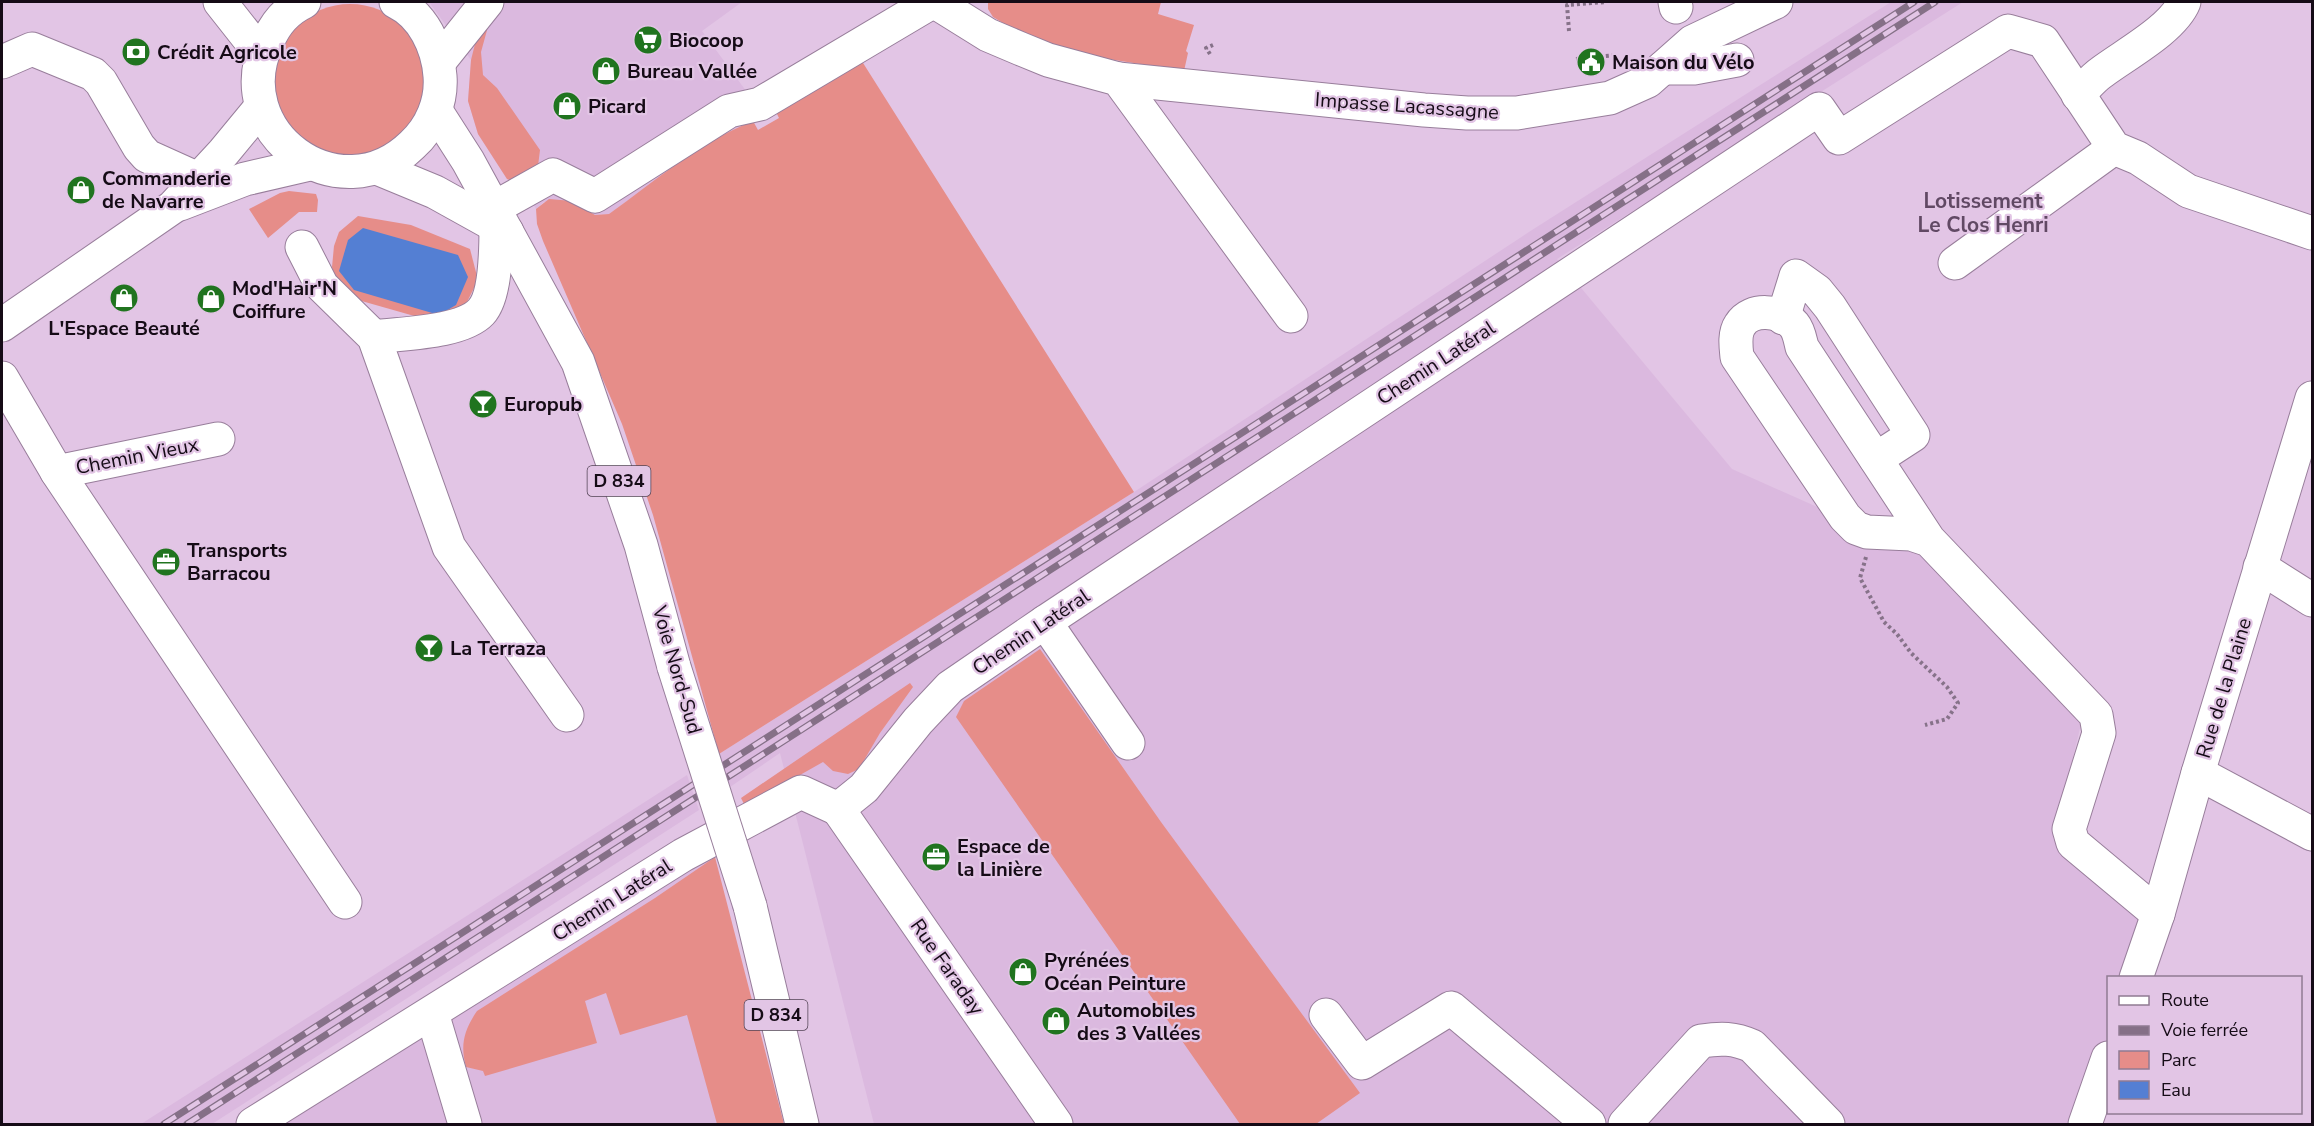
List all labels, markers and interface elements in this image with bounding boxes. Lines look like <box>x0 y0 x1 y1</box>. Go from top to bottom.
supermarket icon: Biocoop <box>632 24 664 56</box>
place label: Biocoop <box>669 27 744 54</box>
bank icon: Crédit Agricole <box>120 36 152 68</box>
place label: Crédit Agricole <box>157 39 297 66</box>
public building icon: Maison du Vélo <box>1575 46 1607 78</box>
place label: Maison du Vélo <box>1612 49 1754 76</box>
shop icon: Bureau Vallée <box>590 55 622 87</box>
place label: Bureau Vallée <box>627 58 757 85</box>
street label: Impasse Lacassagne <box>1314 86 1500 126</box>
shop icon: Picard <box>551 90 583 122</box>
place label: Picard <box>588 93 646 120</box>
place label: Commanderie de Navarre <box>102 165 231 215</box>
shop icon: Commanderie de Navarre <box>65 174 97 206</box>
district label: Lotissement Le Clos Henri <box>1917 187 2049 239</box>
place label: Mod'Hair'N Coiffure <box>232 275 337 325</box>
shop icon: L'Espace Beauté <box>108 282 140 314</box>
shop icon: Mod'Hair'N Coiffure <box>195 283 227 315</box>
place label: L'Espace Beauté <box>48 315 200 342</box>
street label: Chemin Latéral <box>1371 315 1501 411</box>
bar icon: Europub <box>467 388 499 420</box>
place label: Europub <box>504 391 582 418</box>
street label: Chemin Vieux <box>73 431 201 481</box>
road number: D 834 <box>588 466 650 496</box>
place label: Transports Barracou <box>187 537 288 587</box>
office icon: Transports Barracou <box>150 546 182 578</box>
street label: Chemin Latéral <box>967 583 1095 681</box>
street label: Voie Nord-Sud <box>646 602 708 737</box>
street label: Rue de la Plaine <box>2190 615 2258 761</box>
bar icon: La Terraza <box>413 632 445 664</box>
place label: La Terraza <box>450 635 546 662</box>
place label: Espace de la Linière <box>957 833 1050 883</box>
office icon: Espace de la Linière <box>920 841 952 873</box>
street label: Chemin Latéral <box>547 852 677 948</box>
street label: Rue Faraday <box>904 914 990 1021</box>
place label: Pyrénées Océan Peinture <box>1044 947 1186 997</box>
shop icon: Pyrénées Océan Peinture <box>1007 956 1039 988</box>
legend <box>2107 976 2302 1114</box>
text: Route <box>2161 988 2209 1012</box>
place label: Automobiles des 3 Vallées <box>1077 997 1201 1047</box>
road number: D 834 <box>744 1000 808 1030</box>
shop icon: Automobiles des 3 Vallées <box>1040 1005 1072 1037</box>
text: Voie ferrée <box>2160 1018 2248 1042</box>
text: Parc <box>2161 1048 2196 1072</box>
text: Eau <box>2161 1078 2191 1102</box>

